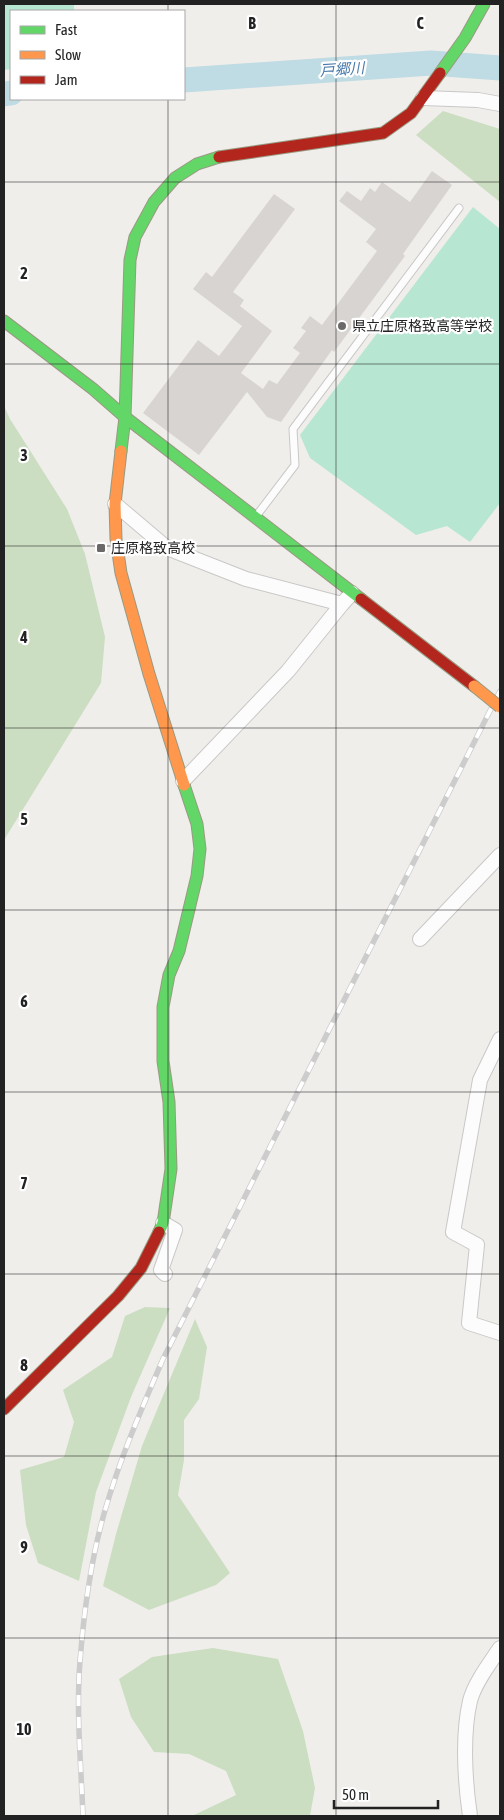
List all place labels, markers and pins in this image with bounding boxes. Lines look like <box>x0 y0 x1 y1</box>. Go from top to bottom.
place label: 県立庄原格致高等学校 <box>352 318 492 334</box>
marker: 県立庄原格致高等学校 <box>336 320 348 332</box>
place label: 庄原格致高校 <box>111 540 195 556</box>
marker: 庄原格致高校 <box>95 542 107 554</box>

